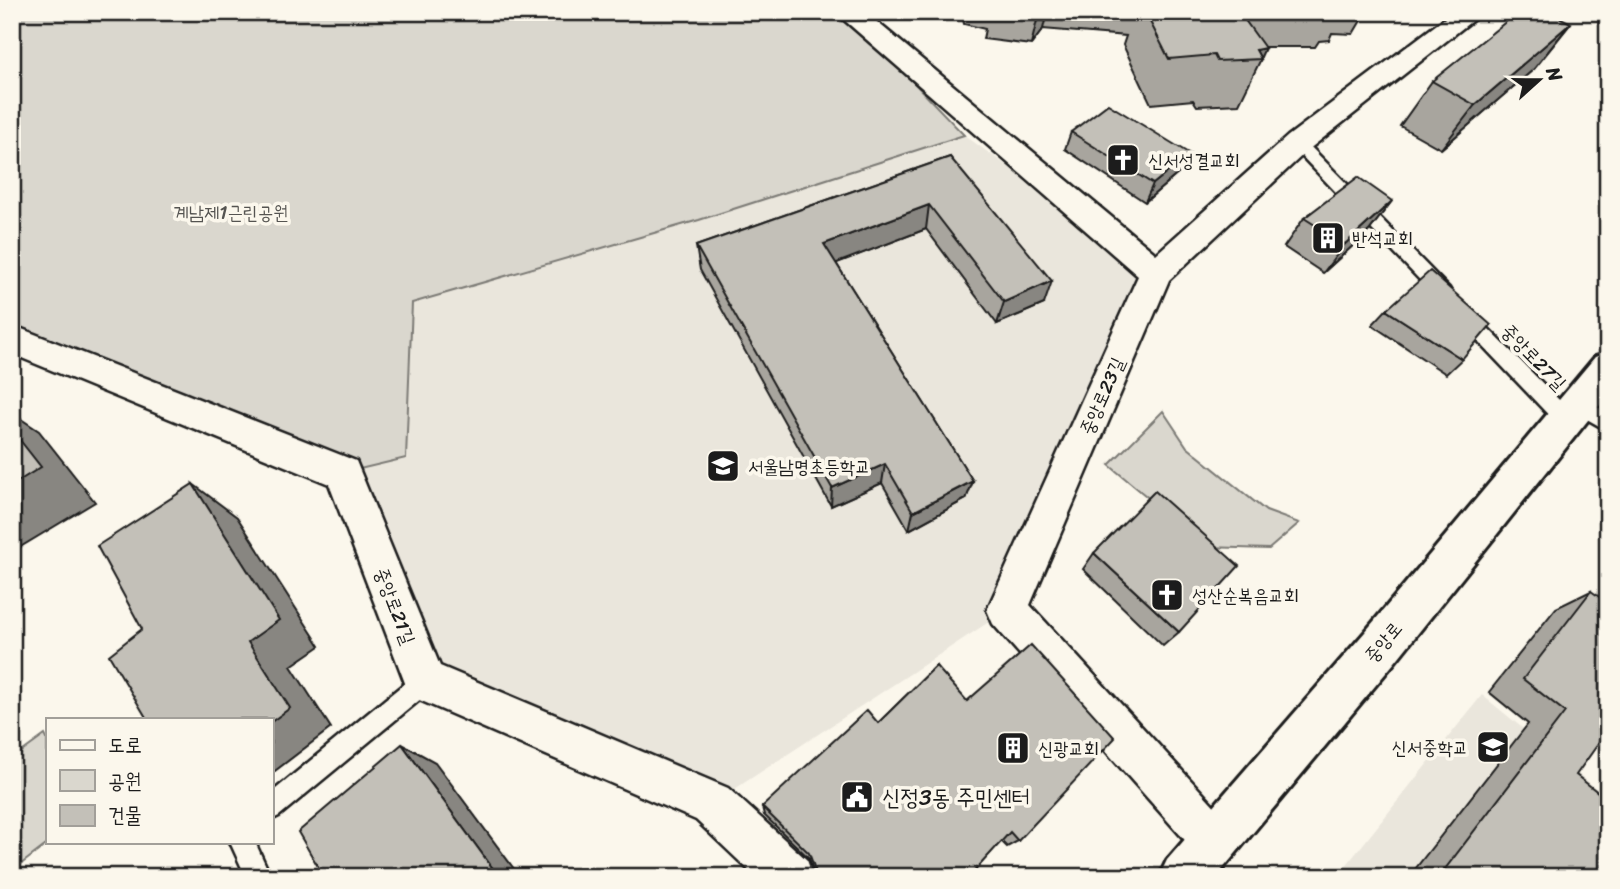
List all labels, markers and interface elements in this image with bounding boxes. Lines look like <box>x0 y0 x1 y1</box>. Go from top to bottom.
north arrow <box>1504 46 1574 116</box>
text: N <box>1536 61 1572 87</box>
church icon: 신서성결교회 <box>1104 141 1142 179</box>
place label: 신서성결교회 <box>1148 144 1240 177</box>
park label: 계남제1근린공원 <box>173 196 289 229</box>
building icon: 반석교회 <box>1309 219 1347 257</box>
place label: 반석교회 <box>1352 222 1413 255</box>
street label: 중앙로27길 <box>1493 316 1575 398</box>
street label: 중앙로23길 <box>1070 352 1134 440</box>
school or university icon: 서울남명초등학교 <box>704 447 742 485</box>
place label: 서울남명초등학교 <box>748 450 870 483</box>
street label: 중앙로21길 <box>365 563 425 649</box>
church icon: 성산순복음교회 <box>1148 576 1186 614</box>
place label: 성산순복음교회 <box>1192 579 1299 612</box>
street label: 중앙로 <box>1356 614 1410 670</box>
legend <box>46 718 273 844</box>
text: 도로 <box>108 726 142 764</box>
school or university icon: 신서중학교 <box>1474 728 1512 766</box>
building icon: 신광교회 <box>994 729 1032 767</box>
place label: 신서중학교 <box>1392 731 1468 764</box>
place label: 신광교회 <box>1038 732 1099 765</box>
text: 공원 <box>108 762 142 800</box>
place label: 신정3동 주민센터 <box>882 777 1030 818</box>
public building icon: 신정3동 주민센터 <box>838 778 876 816</box>
text: 건물 <box>108 796 142 834</box>

